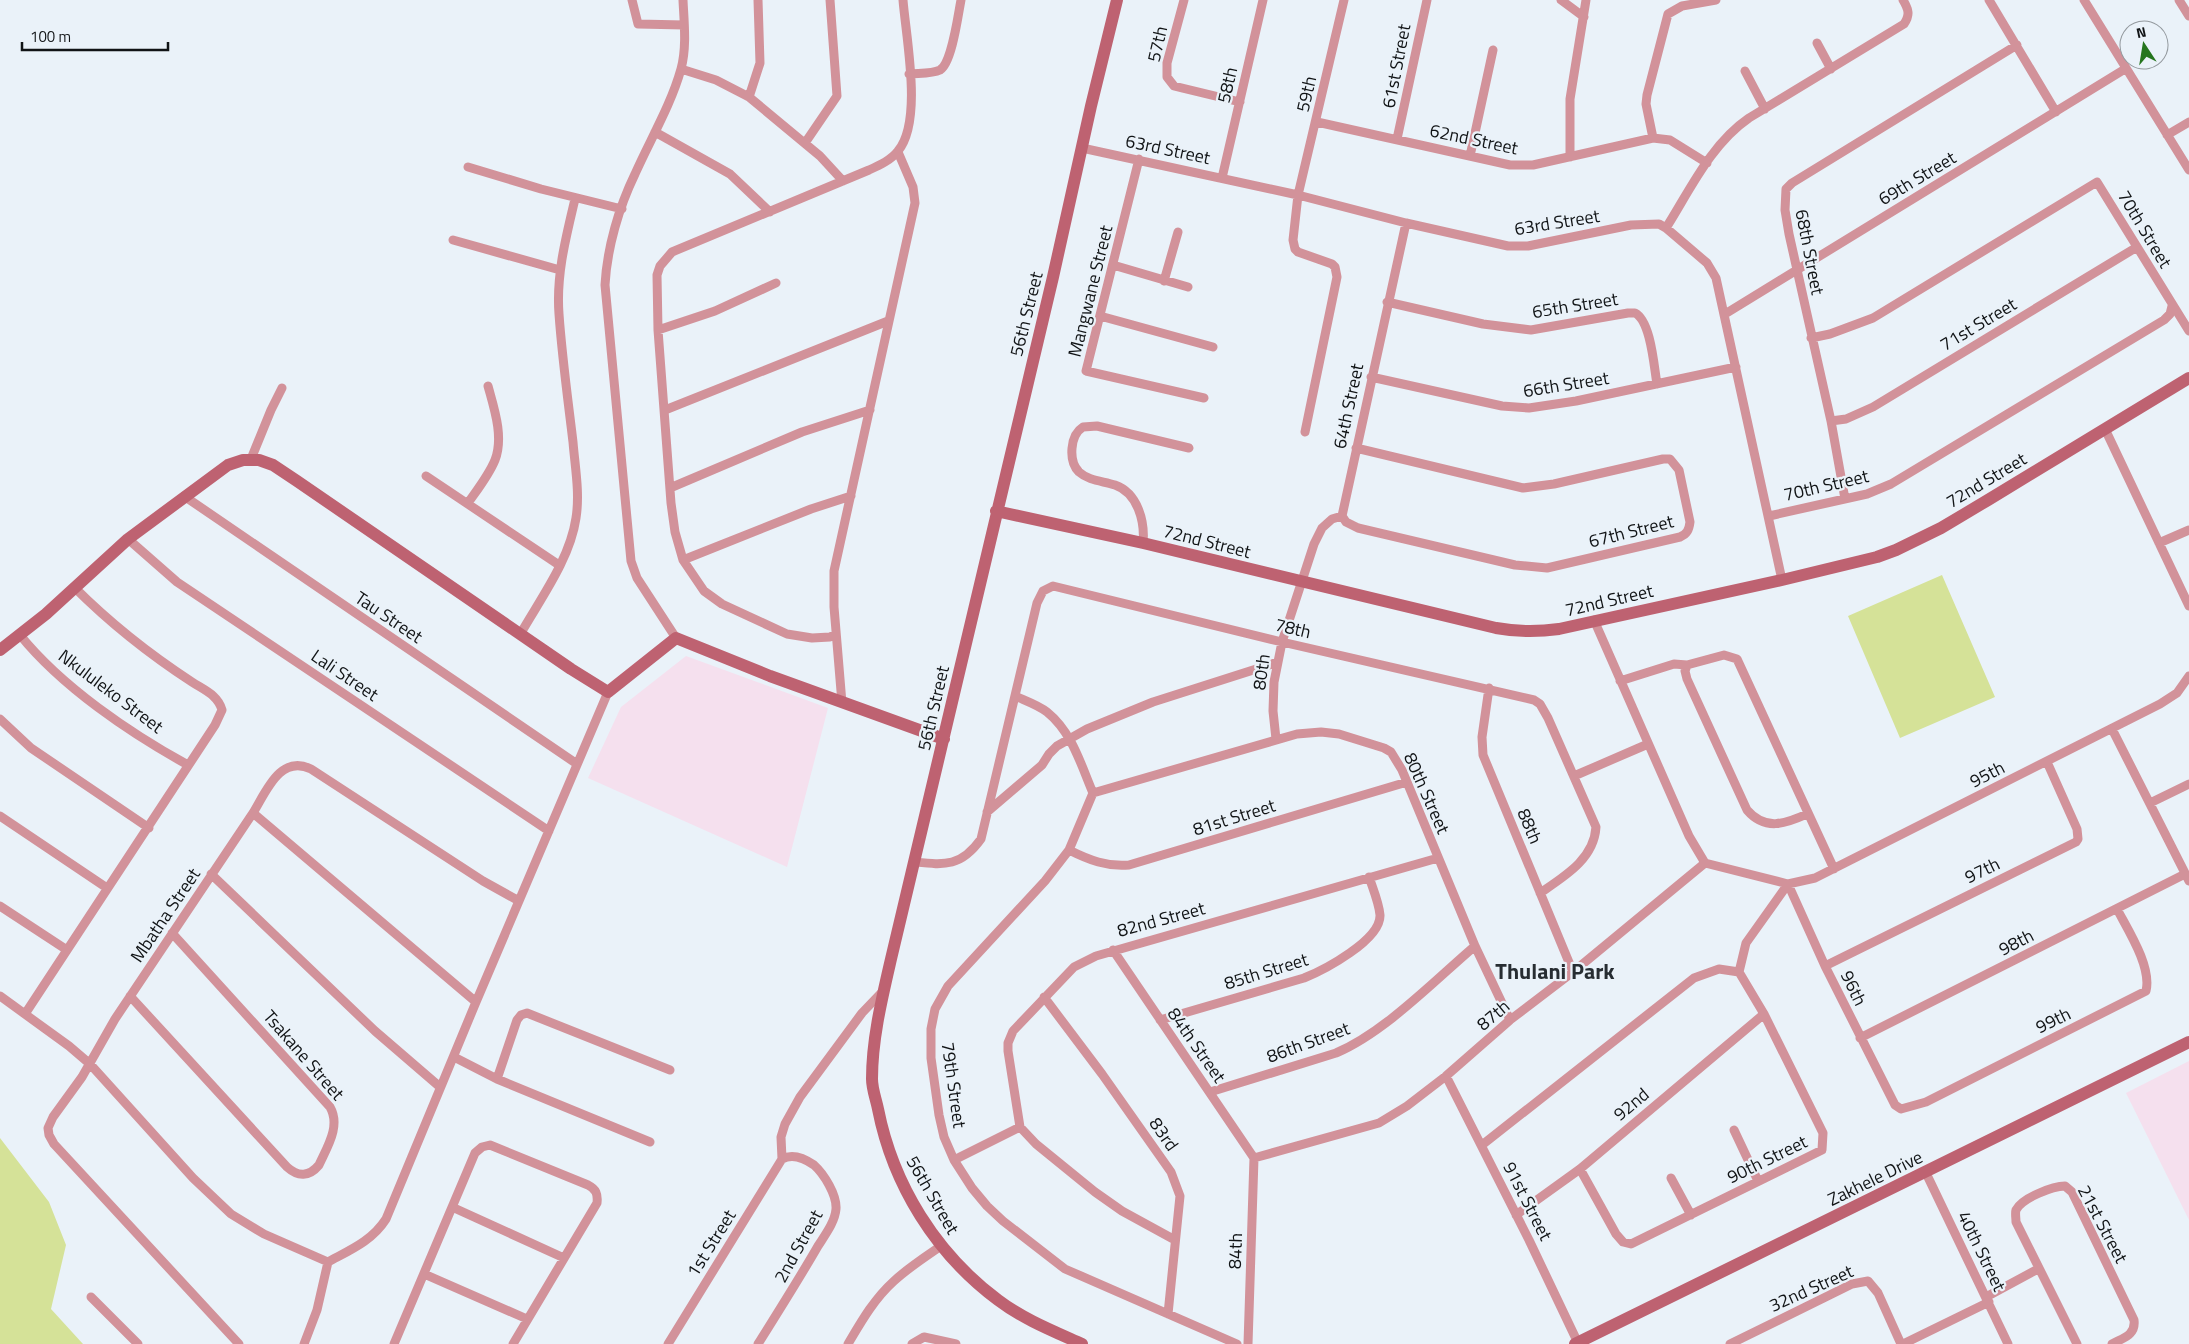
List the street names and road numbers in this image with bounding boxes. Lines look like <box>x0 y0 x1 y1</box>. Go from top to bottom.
street label: 61st Street <box>1375 21 1418 110</box>
street label: 57th <box>1140 23 1174 65</box>
street label: 58th <box>1210 64 1244 106</box>
street label: 59th <box>1289 73 1323 115</box>
street label: 62nd Street <box>1427 116 1521 162</box>
street label: 63rd Street <box>1123 127 1214 171</box>
street label: 69th Street <box>1873 144 1962 212</box>
street label: 70th Street <box>2111 185 2179 274</box>
street label: 63rd Street <box>1512 202 1602 242</box>
street label: 68th Street <box>1788 207 1832 298</box>
street label: Mangwane Street <box>1061 222 1120 360</box>
street label: 56th Street <box>1002 268 1050 359</box>
street label: 65th Street <box>1530 285 1621 325</box>
street label: 71st Street <box>1935 290 2022 358</box>
street label: 64th Street <box>1326 360 1370 451</box>
street label: 66th Street <box>1521 364 1612 404</box>
street label: 72nd Street <box>1941 445 2032 515</box>
street label: 70th Street <box>1781 462 1872 508</box>
street label: 67th Street <box>1586 507 1677 555</box>
street label: 72nd Street <box>1160 517 1254 565</box>
street label: 72nd Street <box>1562 577 1656 623</box>
street label: Tau Street <box>350 584 429 650</box>
street label: 78th <box>1272 611 1314 645</box>
street label: Nkululeko Street <box>53 642 170 740</box>
street label: Lali Street <box>306 643 385 708</box>
street label: 80th <box>1245 652 1277 692</box>
street label: 56th Street <box>910 662 956 753</box>
street label: 80th Street <box>1397 748 1457 839</box>
street label: 95th <box>1965 754 2009 794</box>
street label: 81st Street <box>1189 791 1279 842</box>
street label: 88th <box>1511 804 1549 848</box>
street label: 97th <box>1960 850 2004 890</box>
street label: Mbatha Street <box>123 862 207 968</box>
street label: 82nd Street <box>1114 894 1208 944</box>
street label: 98th <box>1994 922 2038 962</box>
street label: 85th Street <box>1221 945 1312 997</box>
street label: 96th <box>1834 966 1874 1010</box>
street label: 87th <box>1470 993 1516 1037</box>
street label: 99th <box>2031 1000 2075 1040</box>
street label: 84th Street <box>1161 1002 1233 1089</box>
street label: Tsakane Street <box>257 1004 351 1107</box>
street label: 86th Street <box>1263 1014 1354 1069</box>
street label: 79th Street <box>935 1040 973 1130</box>
street label: 92nd <box>1607 1081 1655 1127</box>
street label: 83rd <box>1143 1112 1185 1156</box>
street label: 90th Street <box>1722 1128 1812 1190</box>
street label: Zakhele Drive <box>1823 1143 1927 1213</box>
street label: 56th Street <box>900 1151 967 1240</box>
street label: 91st Street <box>1497 1157 1560 1246</box>
street label: 21st Street <box>2071 1180 2135 1269</box>
street label: 1st Street <box>680 1203 743 1282</box>
street label: 2nd Street <box>767 1204 829 1287</box>
street label: 40th Street <box>1951 1206 2013 1296</box>
street label: 84th <box>1221 1232 1249 1270</box>
street label: 32nd Street <box>1765 1257 1858 1319</box>

